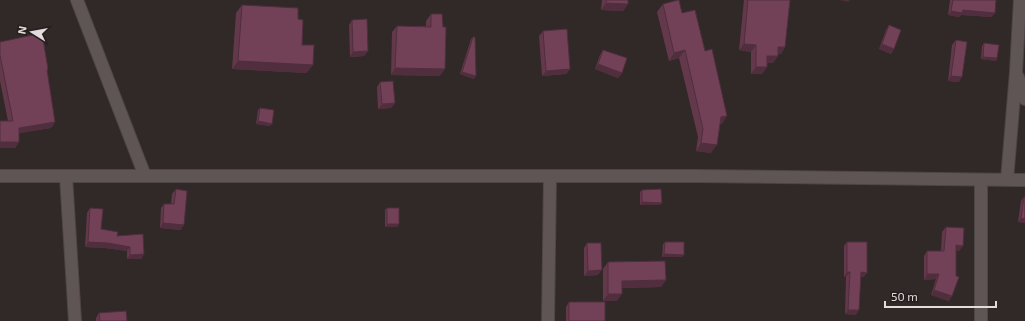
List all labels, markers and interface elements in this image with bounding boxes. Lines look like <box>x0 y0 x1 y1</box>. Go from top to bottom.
north arrow <box>12 12 52 52</box>
text: N <box>15 25 29 35</box>
scale bar <box>885 283 996 309</box>
text: 50 m <box>891 289 918 303</box>

